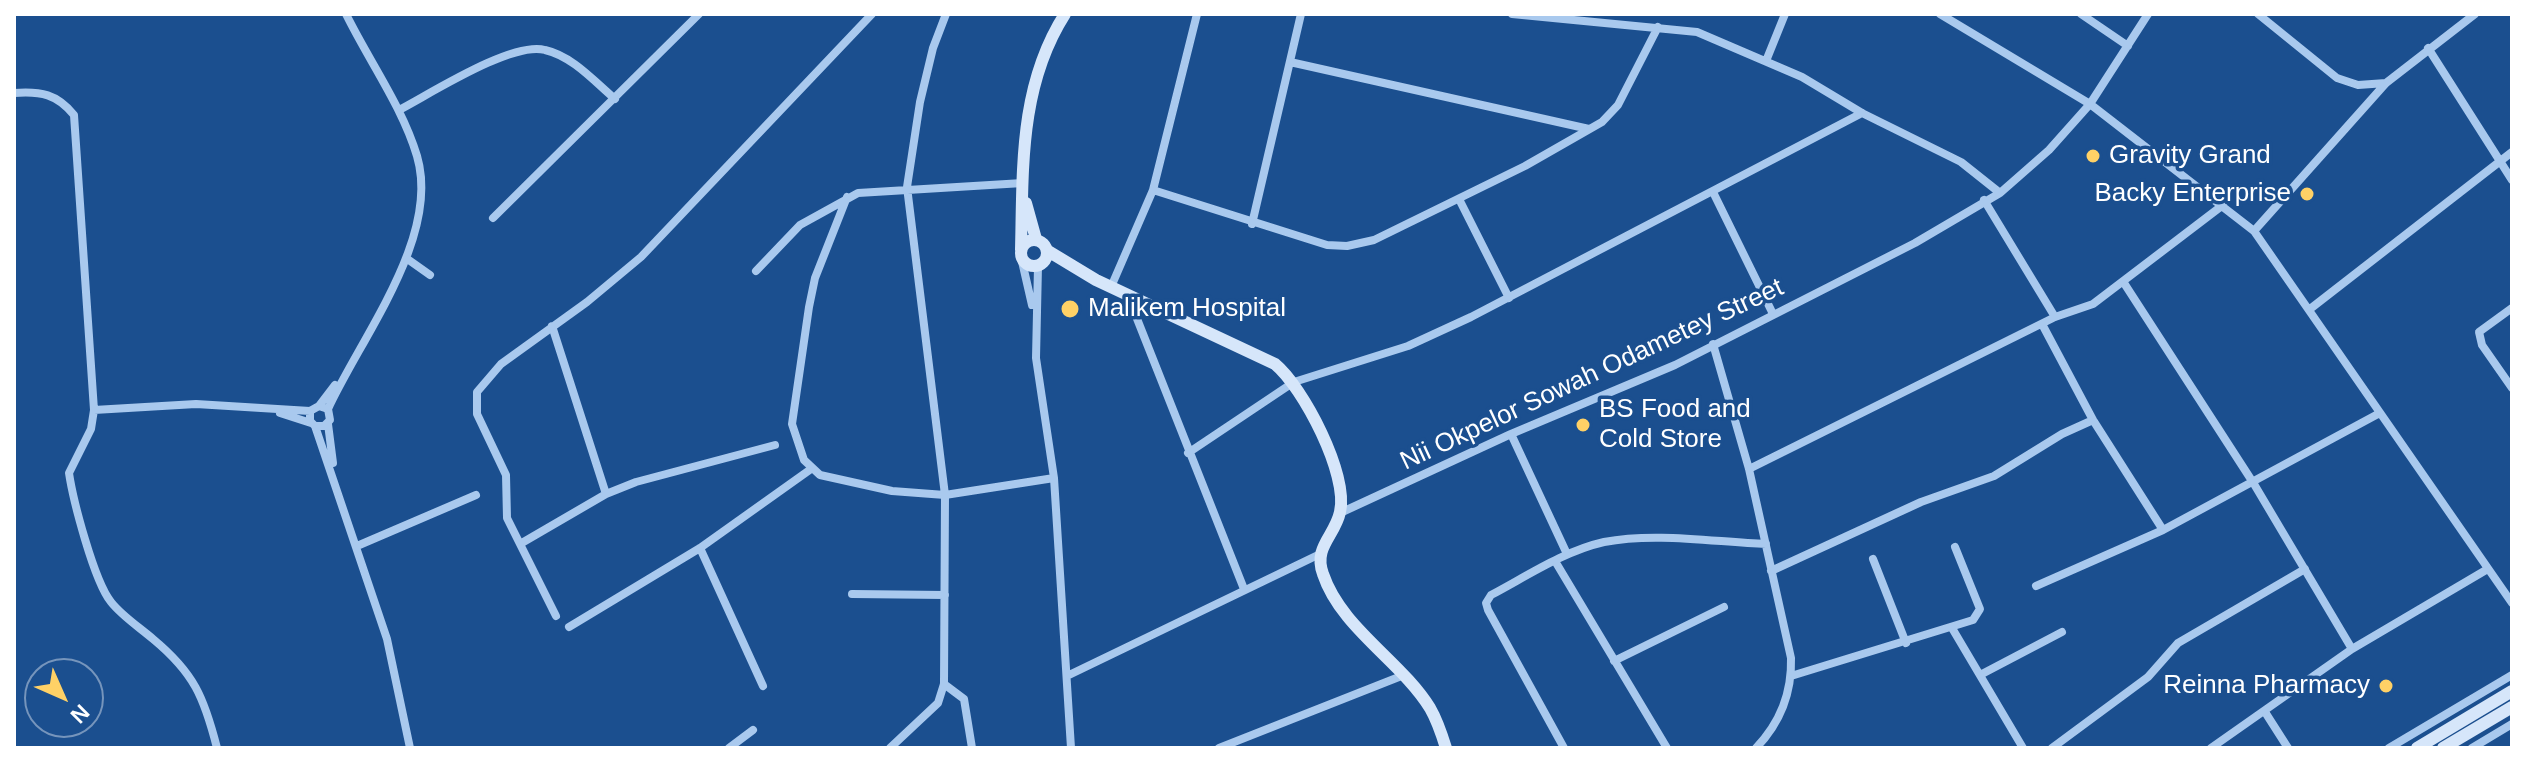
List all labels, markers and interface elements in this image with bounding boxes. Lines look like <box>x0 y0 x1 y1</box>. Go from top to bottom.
place label: Gravity Grand <box>2109 140 2271 172</box>
marker: Gravity Grand <box>2084 147 2102 165</box>
place label: Backy Enterprise <box>2094 178 2291 210</box>
marker: Backy Enterprise <box>2298 185 2316 203</box>
street label: Nii Okpelor Sowah Odametey Street <box>1396 272 1788 478</box>
place label: Malikem Hospital <box>1088 293 1286 325</box>
marker: Malikem Hospital <box>1059 298 1081 320</box>
place label: BS Food and Cold Store <box>1599 394 1751 456</box>
marker: BS Food and Cold Store <box>1574 416 1592 434</box>
north arrow <box>24 658 104 738</box>
place label: Reinna Pharmacy <box>2163 670 2370 702</box>
marker: Reinna Pharmacy <box>2377 677 2395 695</box>
text: N <box>65 699 94 728</box>

